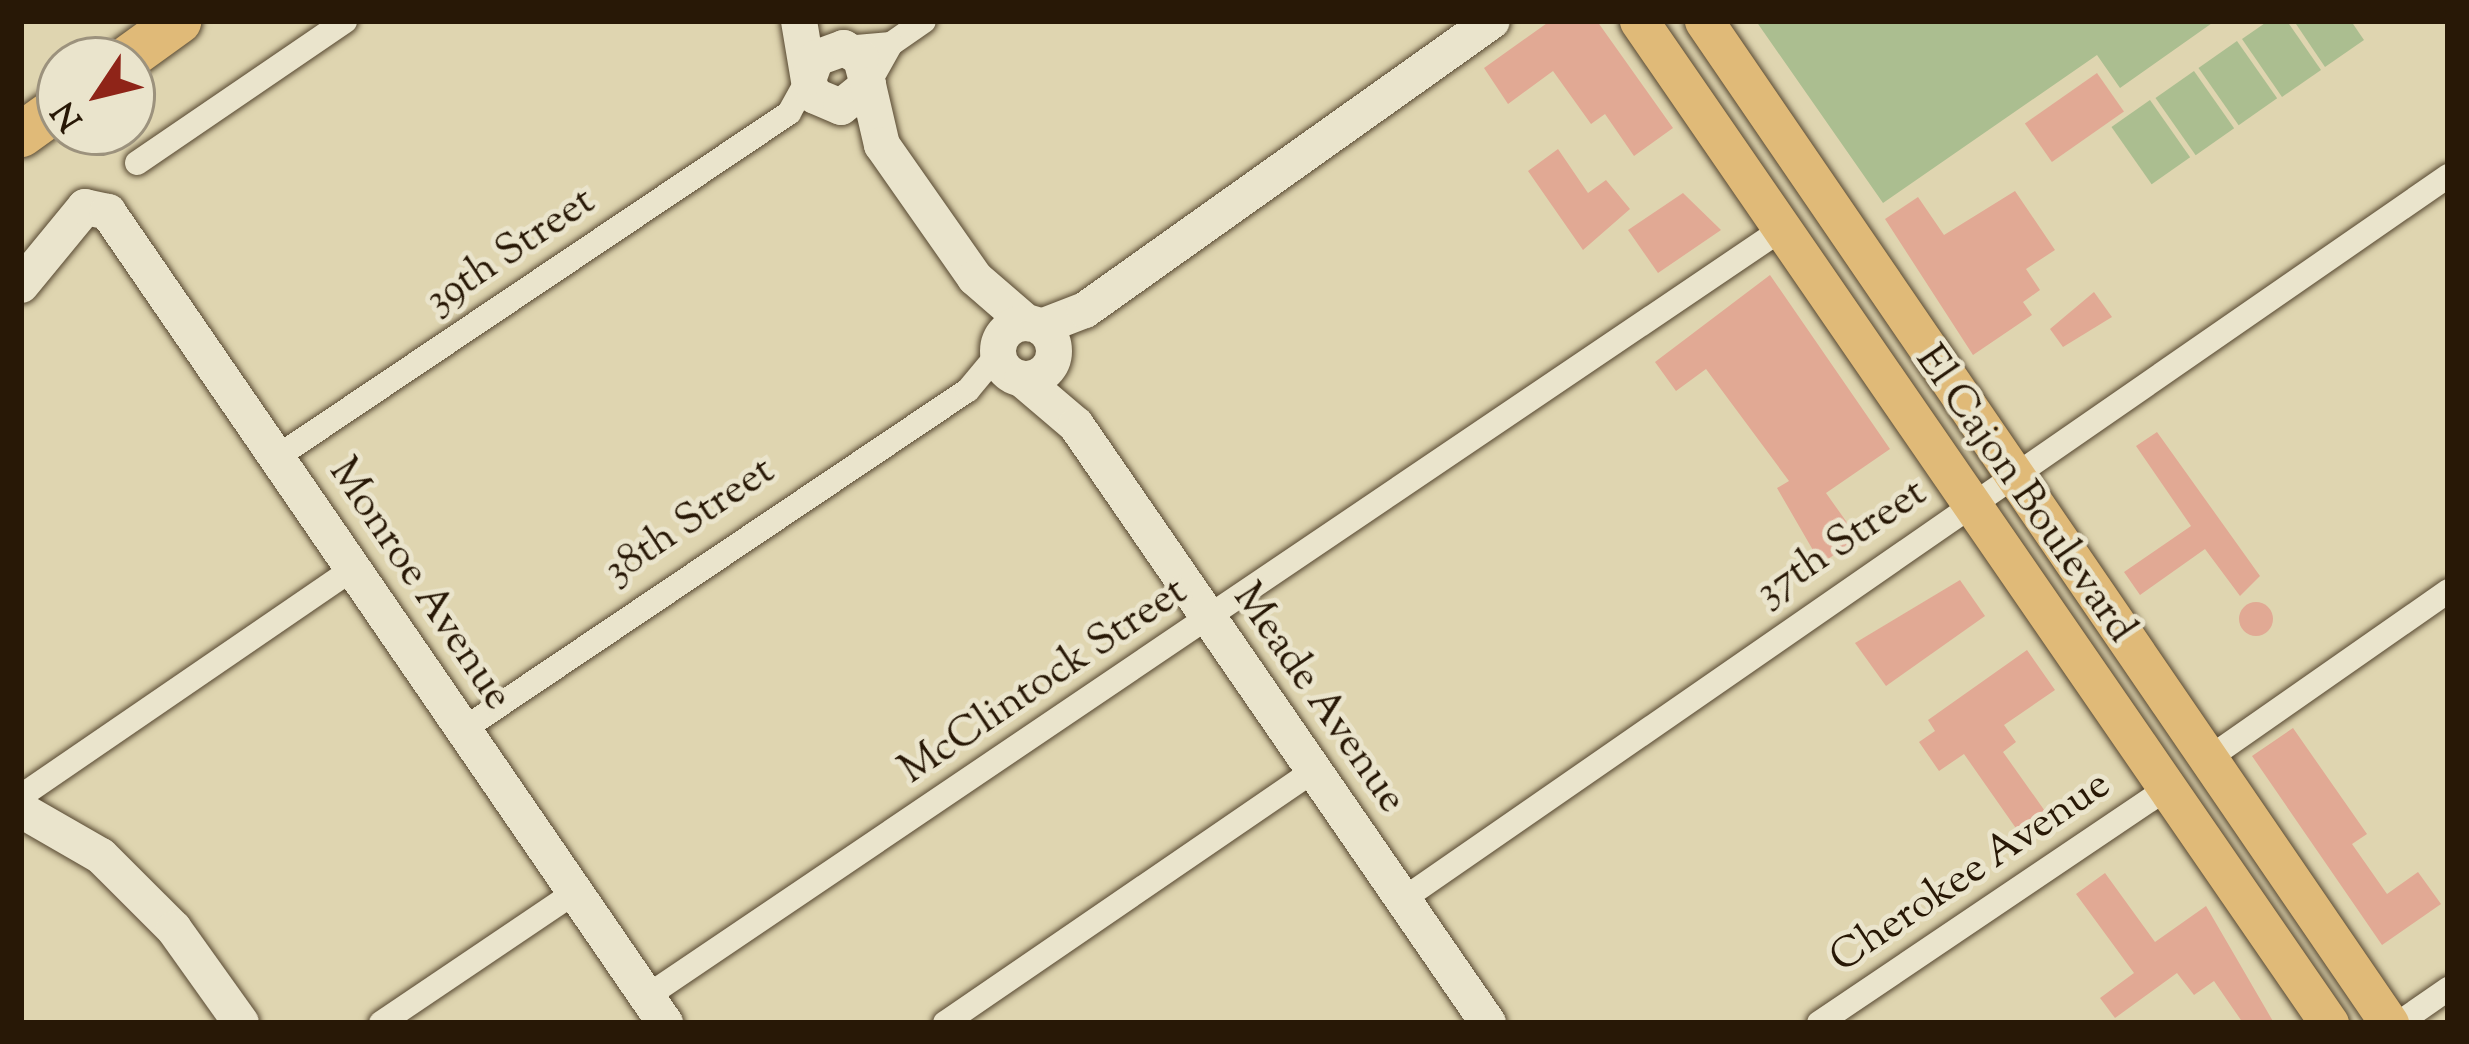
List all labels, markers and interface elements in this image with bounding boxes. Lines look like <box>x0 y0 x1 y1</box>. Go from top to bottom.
north arrow <box>36 36 156 156</box>
text: N <box>42 90 96 139</box>
street label: 39th Street <box>417 177 605 327</box>
street label: El Cajon Boulevard <box>1903 337 2145 653</box>
street label: 38th Street <box>595 447 785 597</box>
street label: Monroe Avenue <box>316 449 522 721</box>
street label: 37th Street <box>1747 469 1937 619</box>
street label: McClintock Street <box>891 567 1197 797</box>
street label: Meade Avenue <box>1220 575 1416 823</box>
street label: Cherokee Avenue <box>1821 761 2121 985</box>

